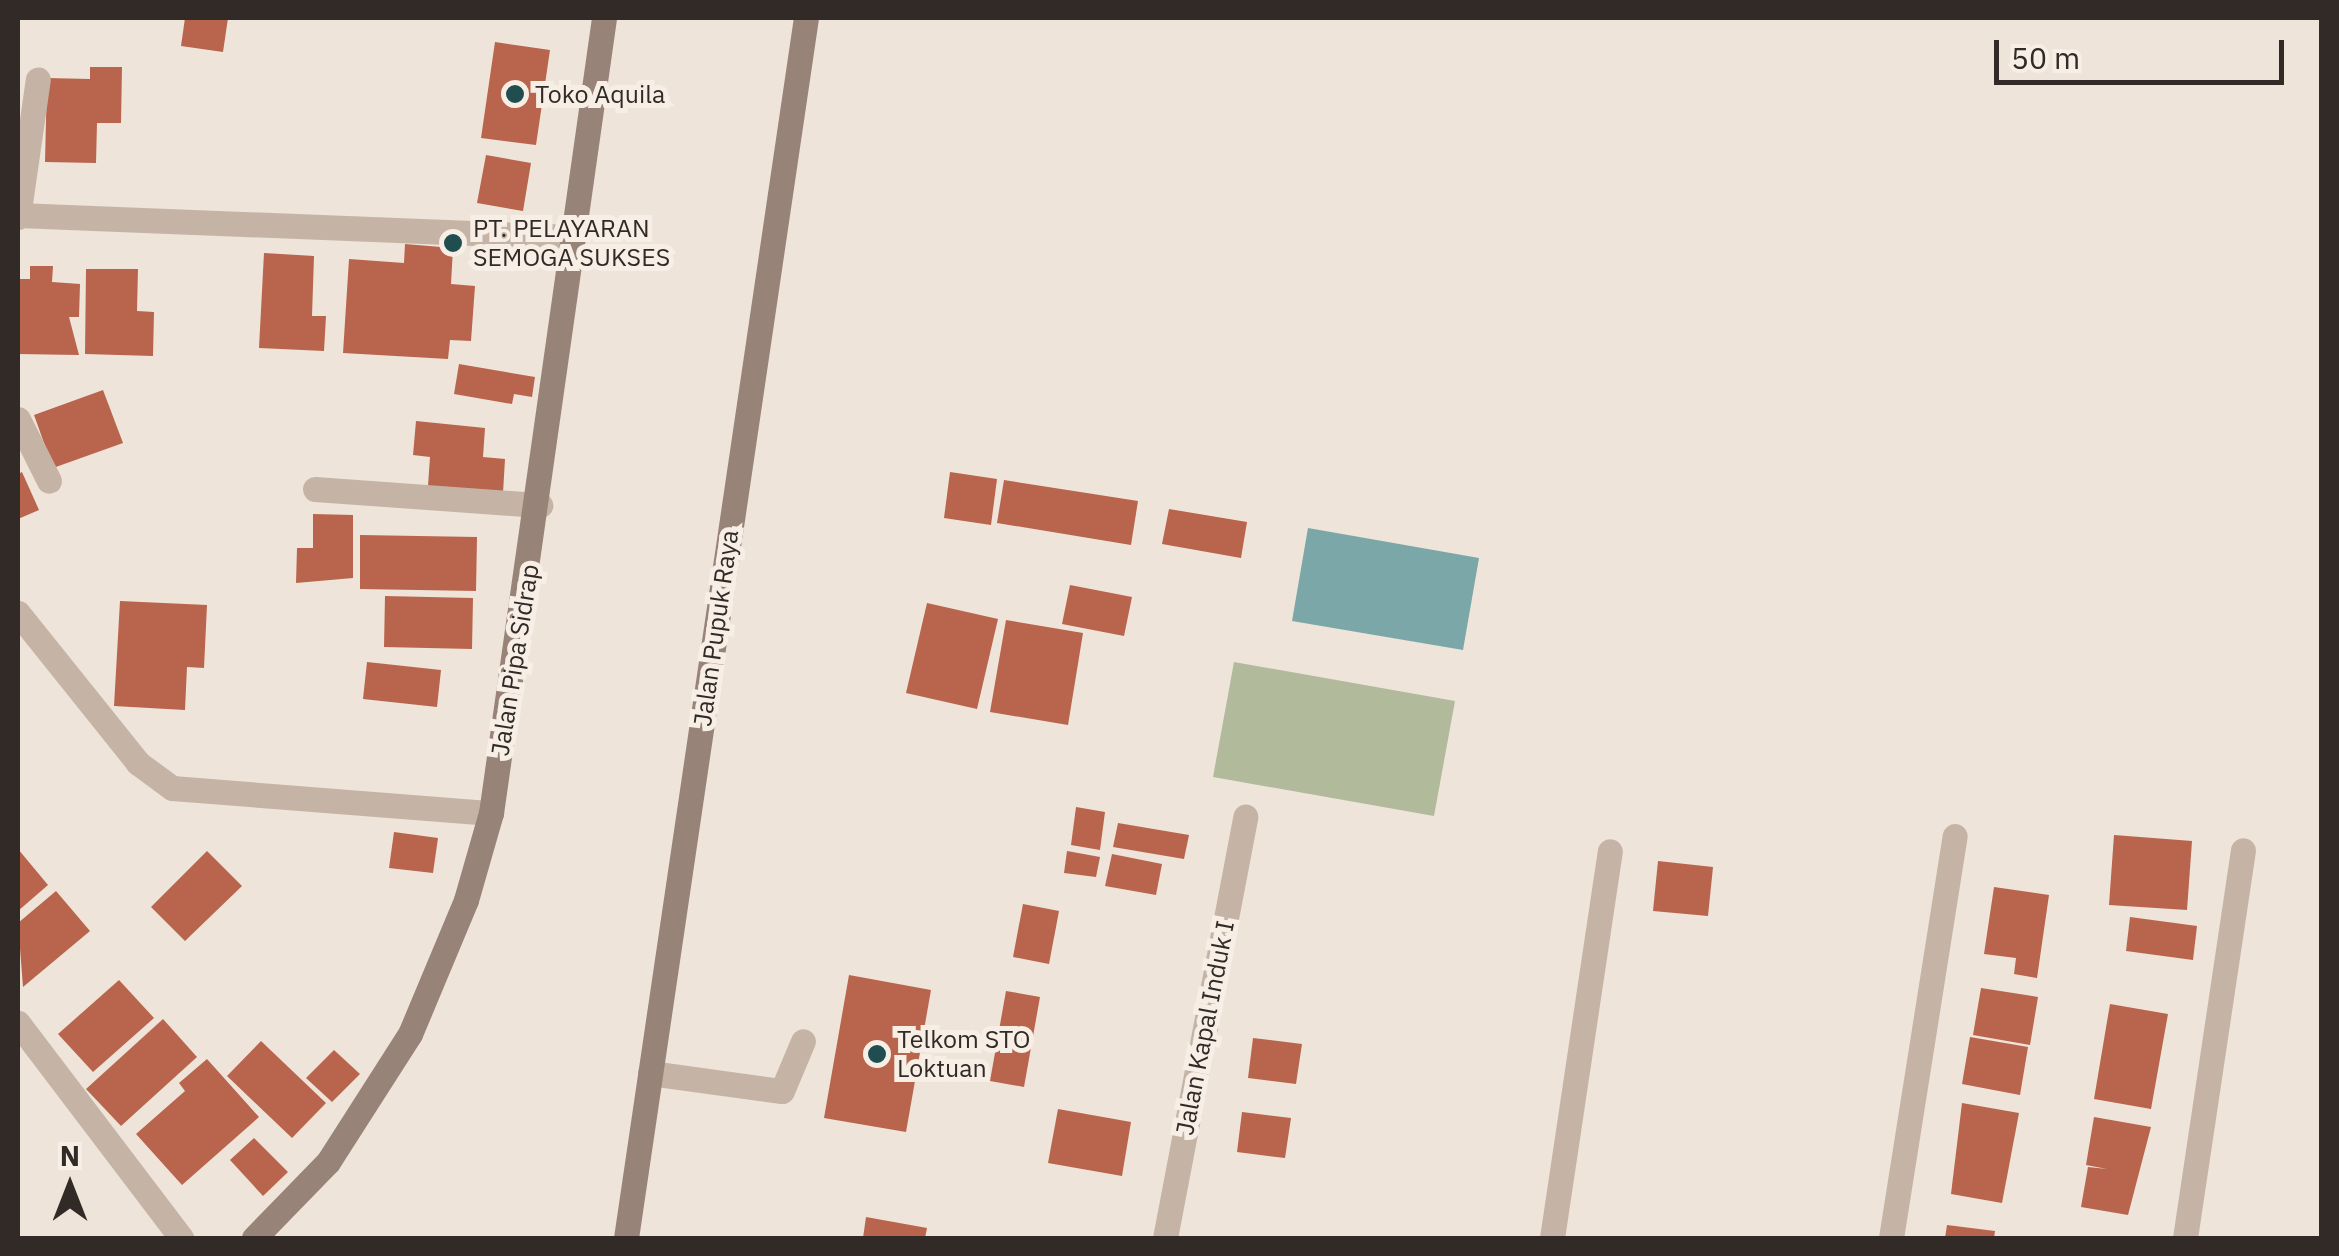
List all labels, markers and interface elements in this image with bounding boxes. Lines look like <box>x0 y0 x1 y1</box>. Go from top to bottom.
scale bar <box>1999 20 2289 82</box>
text: 50 m <box>2011 38 2080 77</box>
place label: Toko Aquila <box>535 79 665 109</box>
marker: Toko Aquila <box>504 83 526 105</box>
place label: PT. PELAYARAN SEMOGA SUKSES <box>473 214 670 273</box>
marker: PT. PELAYARAN SEMOGA SUKSES <box>442 232 464 254</box>
street label: Jalan Pupuk Raya <box>687 528 745 728</box>
street label: Jalan Pipa Sidrap <box>485 562 545 758</box>
street label: Jalan Kapal Induk I <box>1170 918 1240 1138</box>
place label: Telkom STO Loktuan <box>897 1025 1030 1084</box>
marker: Telkom STO Loktuan <box>866 1043 888 1065</box>
north arrow <box>20 1136 120 1236</box>
text: N <box>60 1137 80 1174</box>

